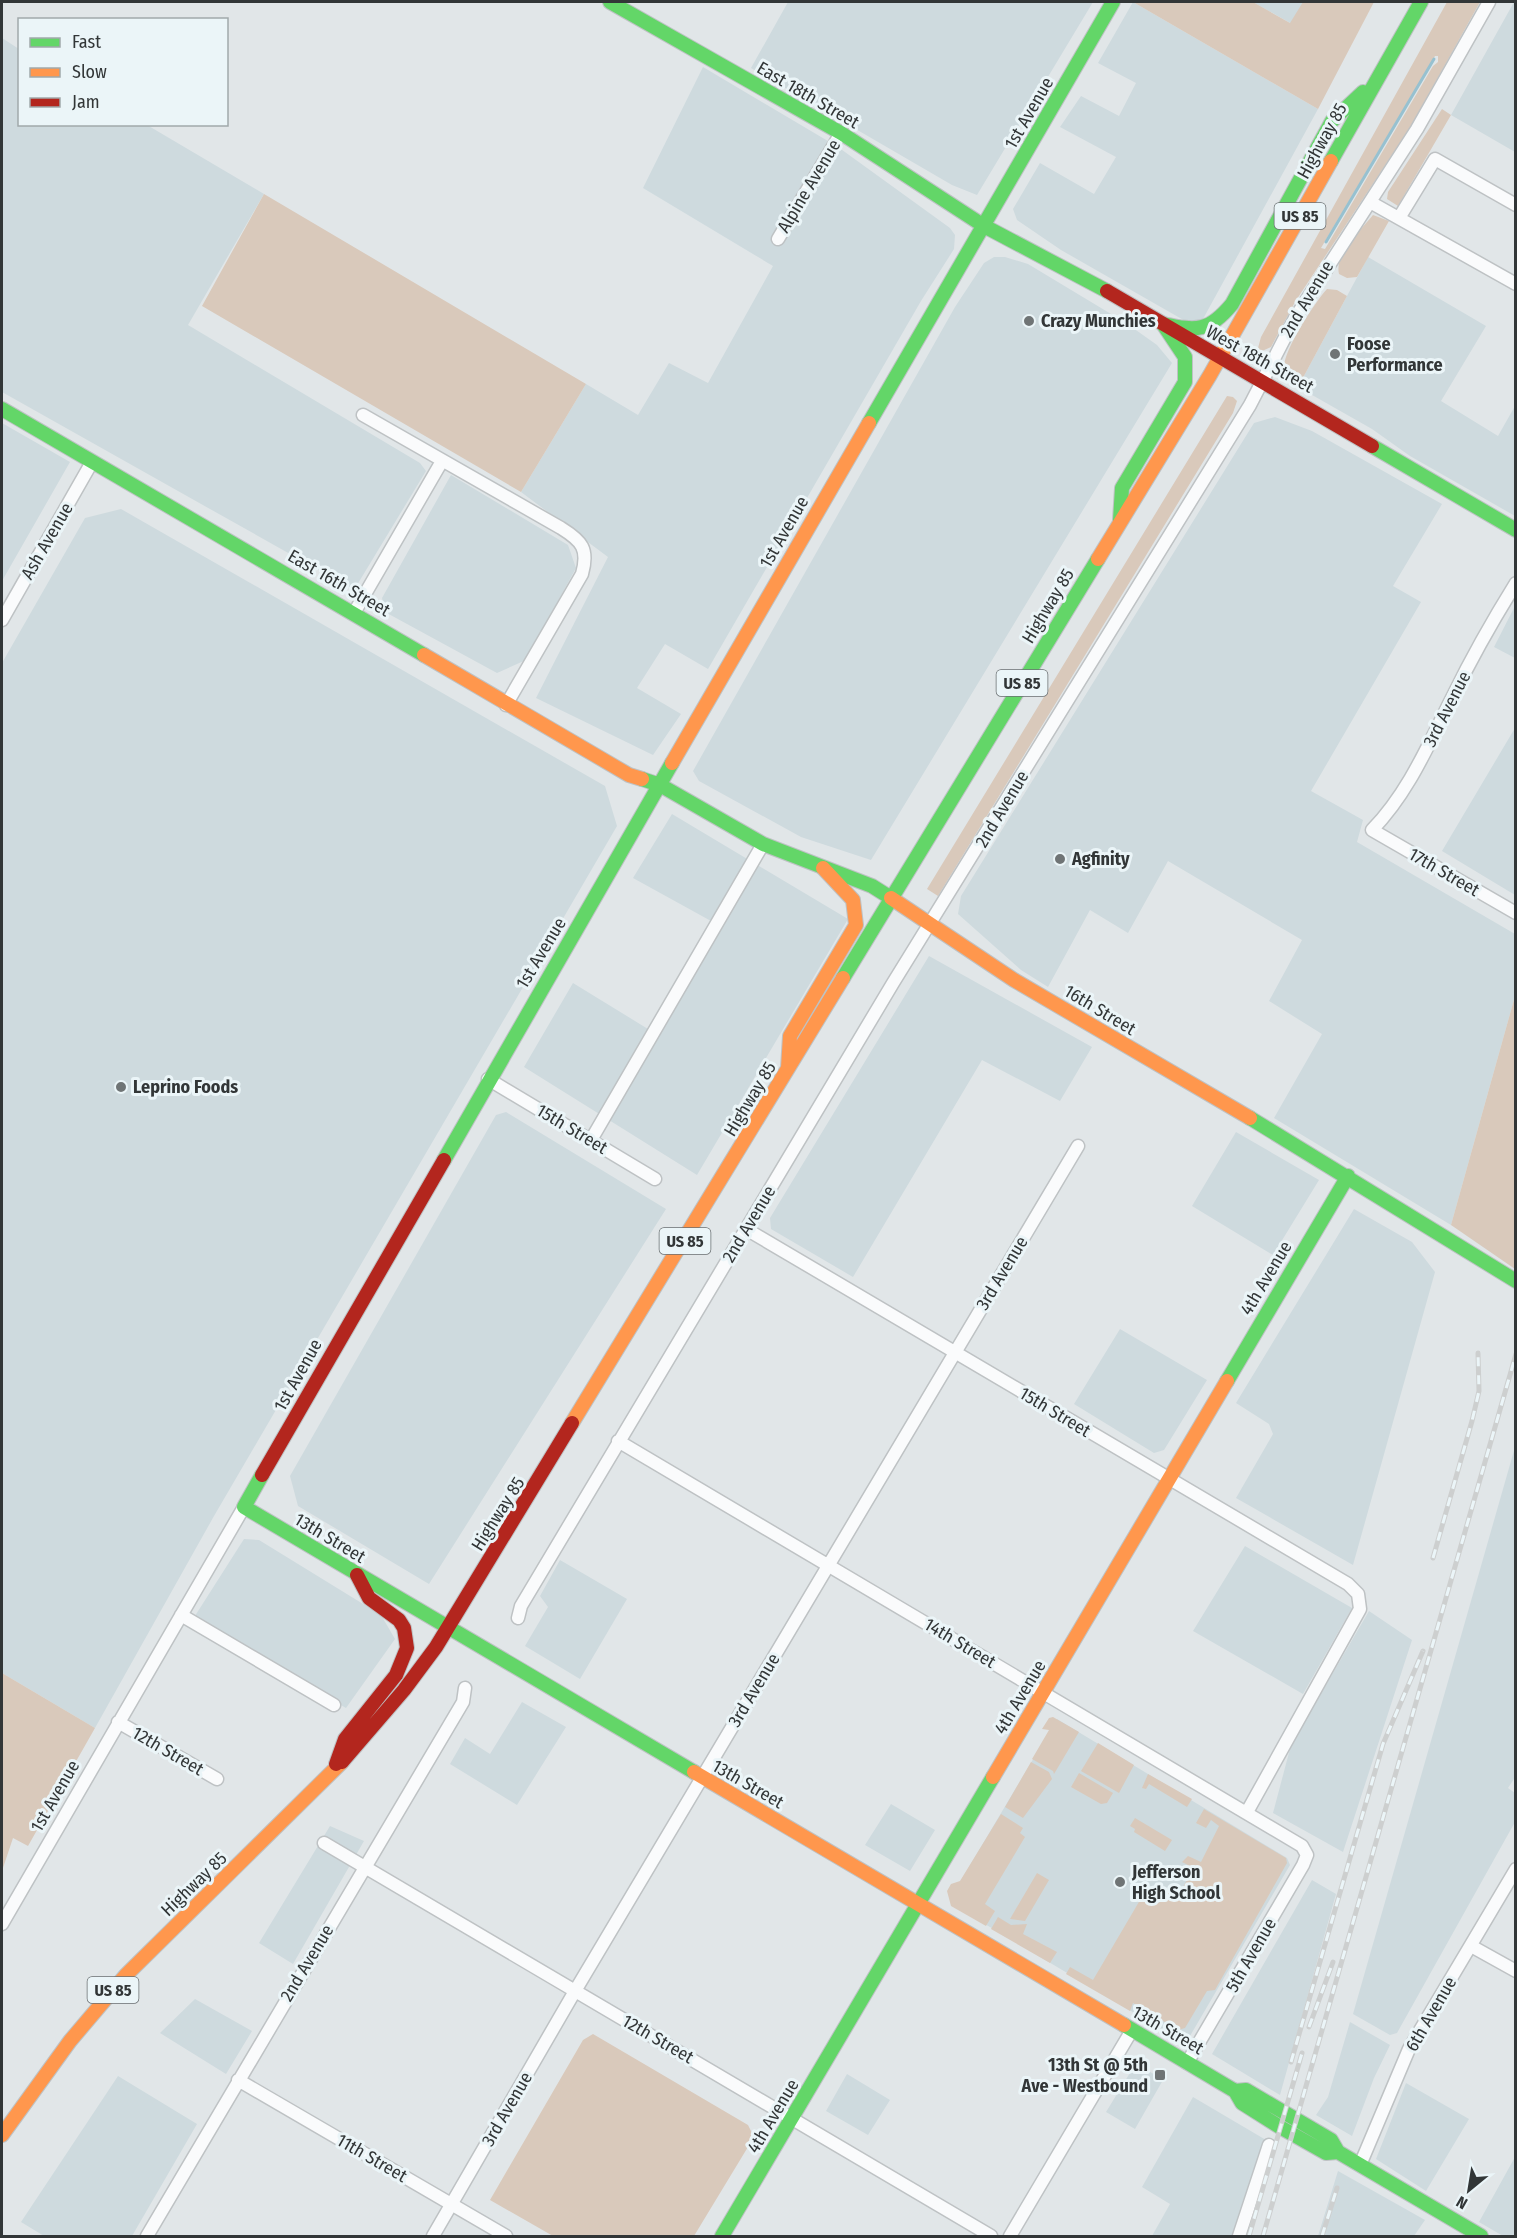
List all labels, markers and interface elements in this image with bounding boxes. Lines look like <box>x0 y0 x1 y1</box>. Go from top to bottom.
legend <box>18 18 228 126</box>
text: Fast <box>72 31 101 53</box>
street label: East 18th Street <box>753 57 863 133</box>
text: Slow <box>72 61 107 83</box>
street label: 1st Avenue <box>1000 73 1058 153</box>
text: Jam <box>72 91 100 113</box>
street label: Highway 85 <box>1292 99 1352 183</box>
street label: Alpine Avenue <box>773 135 846 237</box>
road number: US 85 <box>1274 203 1326 229</box>
street label: 2nd Avenue <box>1276 257 1338 341</box>
place label: Crazy Munchies <box>1041 310 1156 332</box>
marker: Crazy Munchies <box>1022 314 1036 328</box>
street label: West 18th Street <box>1202 320 1318 398</box>
place label: Foose Performance <box>1347 333 1443 376</box>
marker: Foose Performance <box>1328 347 1342 361</box>
street label: 1st Avenue <box>755 492 813 572</box>
street label: Ash Avenue <box>16 499 78 583</box>
street label: East 16th Street <box>284 545 394 621</box>
street label: Highway 85 <box>1017 565 1079 647</box>
street label: 3rd Avenue <box>1419 667 1475 750</box>
road number: US 85 <box>996 670 1048 696</box>
street label: 2nd Avenue <box>971 767 1033 851</box>
street label: 17th Street <box>1405 843 1483 901</box>
place label: Agfinity <box>1071 848 1130 870</box>
marker: Agfinity <box>1053 852 1067 866</box>
street label: 1st Avenue <box>511 913 571 992</box>
street label: 16th Street <box>1060 980 1140 1040</box>
street label: Highway 85 <box>719 1058 781 1140</box>
place label: Leprino Foods <box>133 1076 238 1098</box>
marker: Leprino Foods <box>114 1080 128 1094</box>
street label: 15th Street <box>532 1099 612 1159</box>
street label: 2nd Avenue <box>718 1182 780 1266</box>
road number: US 85 <box>660 1228 710 1254</box>
street label: 3rd Avenue <box>971 1232 1033 1314</box>
street label: 4th Avenue <box>1235 1237 1297 1319</box>
street label: 1st Avenue <box>269 1335 327 1415</box>
street label: 15th Street <box>1015 1382 1095 1442</box>
street label: Highway 85 <box>467 1473 529 1555</box>
street label: 13th Street <box>290 1508 370 1568</box>
street label: 14th Street <box>920 1613 1000 1673</box>
street label: 3rd Avenue <box>723 1649 785 1731</box>
street label: 4th Avenue <box>989 1656 1051 1738</box>
street label: 12th Street <box>128 1722 208 1780</box>
street label: 13th Street <box>708 1755 788 1813</box>
street label: 1st Avenue <box>26 1756 84 1836</box>
street label: Highway 85 <box>157 1847 231 1921</box>
place label: Jefferson High School <box>1131 1861 1220 1904</box>
marker: Jefferson High School <box>1113 1875 1127 1889</box>
street label: 5th Avenue <box>1221 1914 1281 1996</box>
street label: 2nd Avenue <box>276 1921 338 2005</box>
street label: 6th Avenue <box>1401 1973 1461 2055</box>
road number: US 85 <box>88 1977 138 2003</box>
street label: 13th Street <box>1128 2001 1208 2059</box>
street label: 12th Street <box>618 2010 698 2068</box>
place label: 13th St @ 5th Ave - Westbound <box>1021 2054 1148 2097</box>
street label: 3rd Avenue <box>477 2068 537 2150</box>
marker: 13th St @ 5th Ave - Westbound <box>1153 2068 1167 2082</box>
street label: 4th Avenue <box>742 2075 804 2157</box>
street label: 11th Street <box>333 2129 411 2187</box>
north arrow <box>1439 2160 1499 2220</box>
text: N <box>1453 2192 1471 2213</box>

